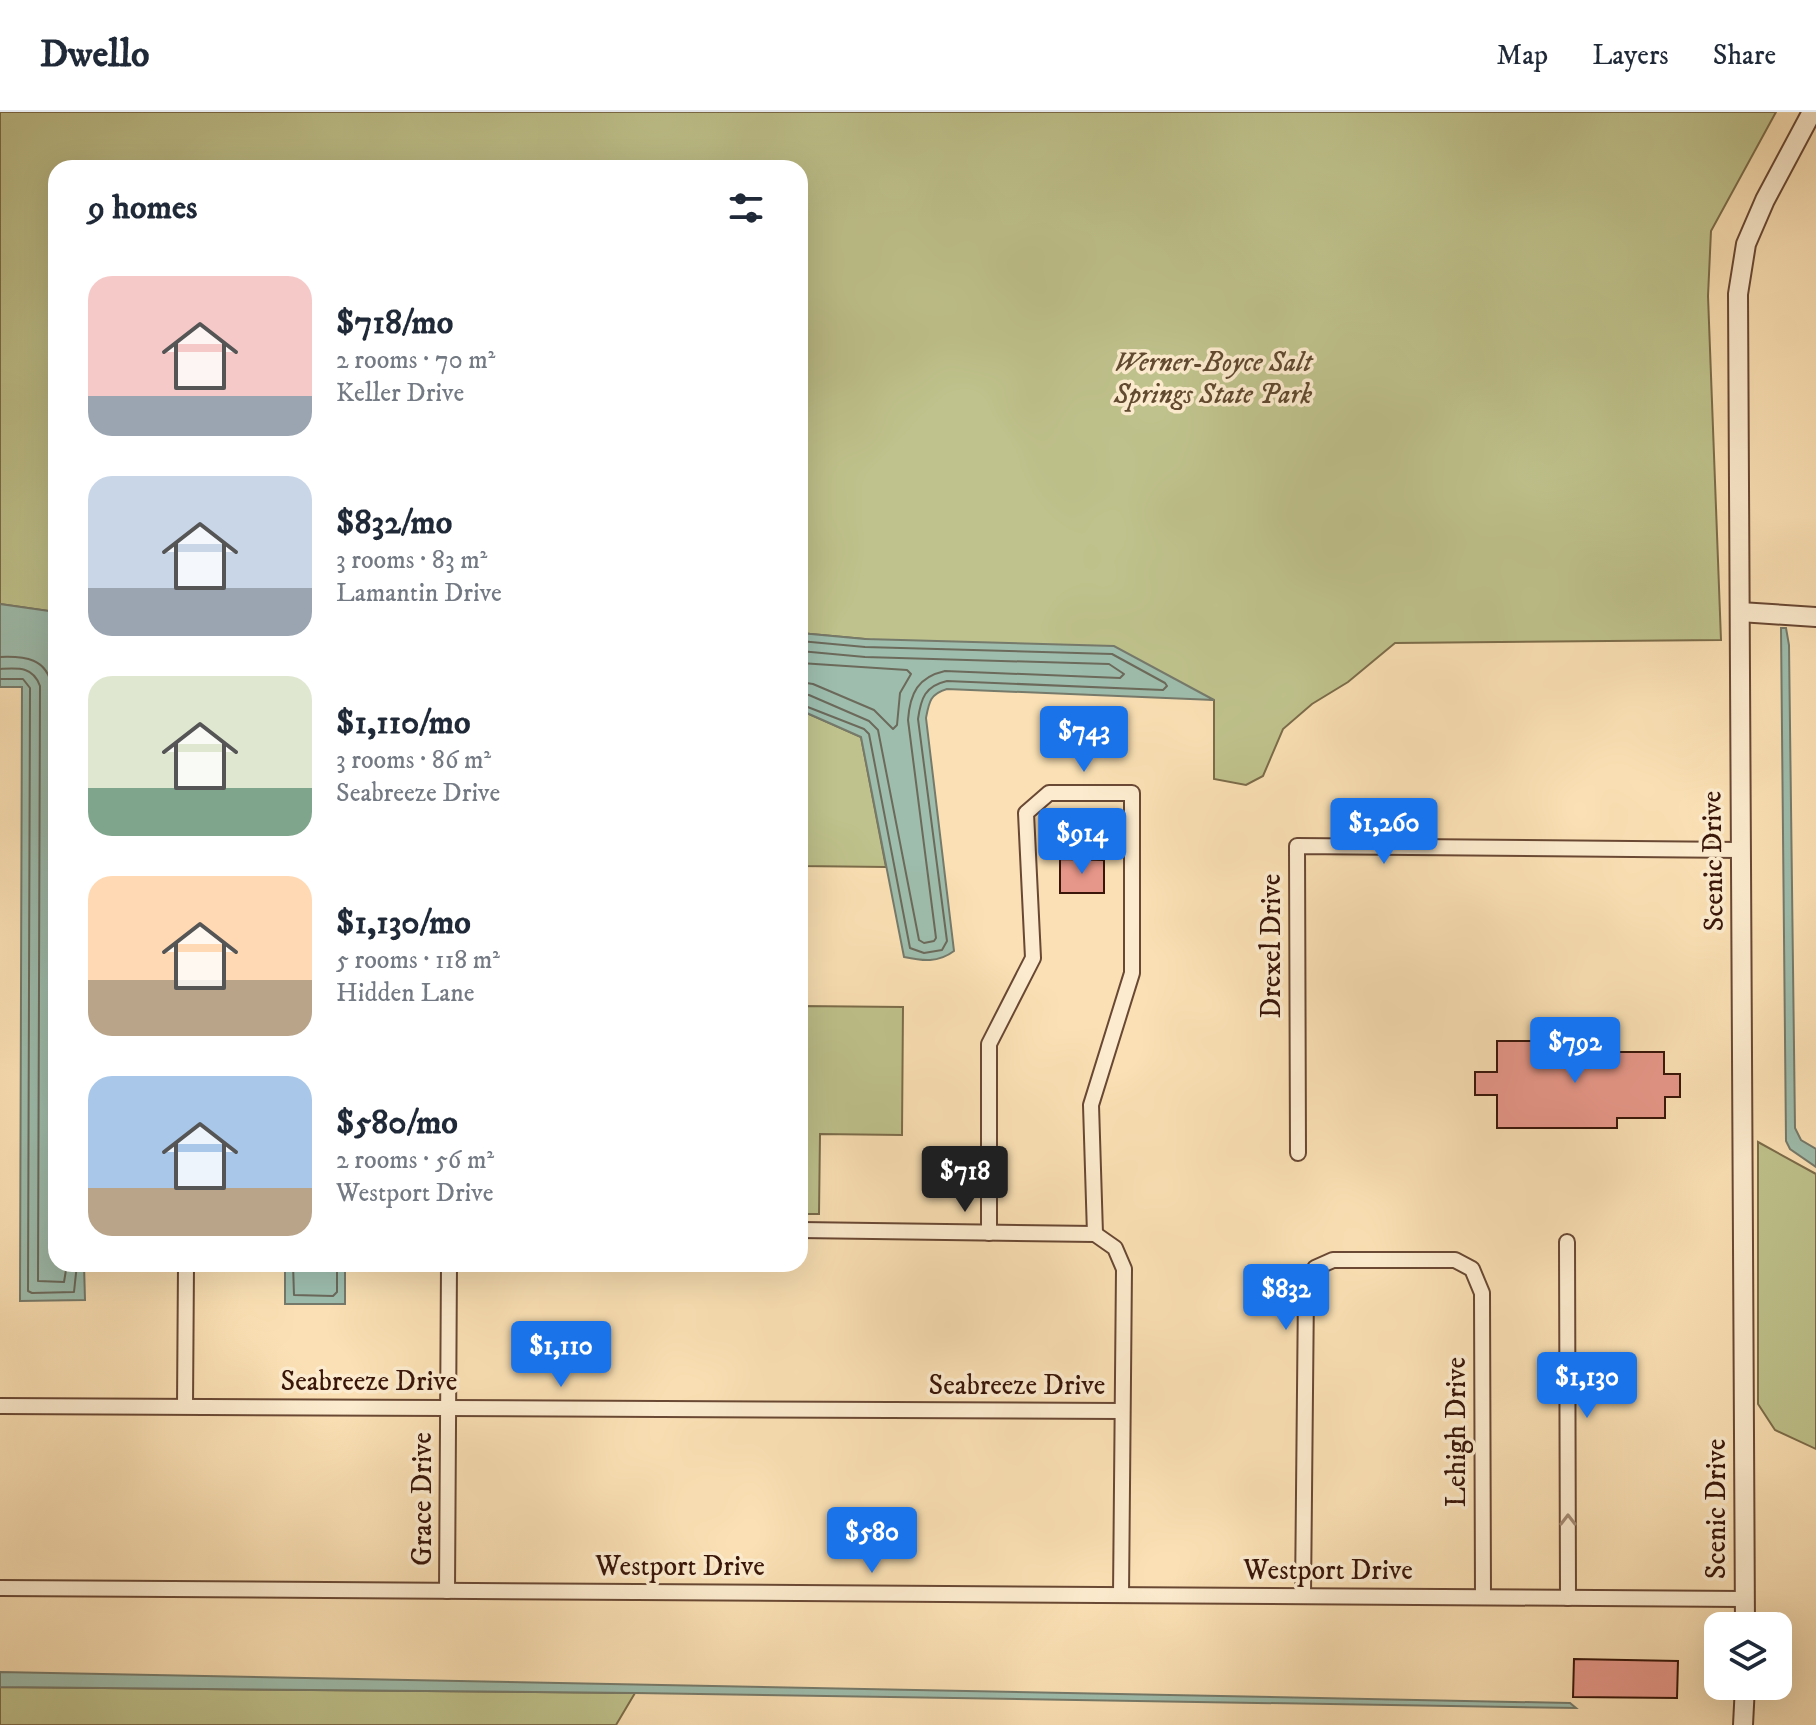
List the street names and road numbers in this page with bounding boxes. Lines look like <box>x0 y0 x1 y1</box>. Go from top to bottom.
street label: Scenic Drive <box>1694 790 1732 932</box>
street label: Drexel Drive <box>1254 874 1289 1018</box>
street label: Lehigh Drive <box>1439 1357 1474 1507</box>
street label: Seabreeze Drive <box>281 1364 457 1399</box>
street label: Seabreeze Drive <box>929 1368 1105 1403</box>
street label: Grace Drive <box>405 1432 440 1566</box>
street label: Scenic Drive <box>1699 1439 1734 1579</box>
street label: Westport Drive <box>594 1549 765 1584</box>
street label: Westport Drive <box>1242 1553 1413 1588</box>

